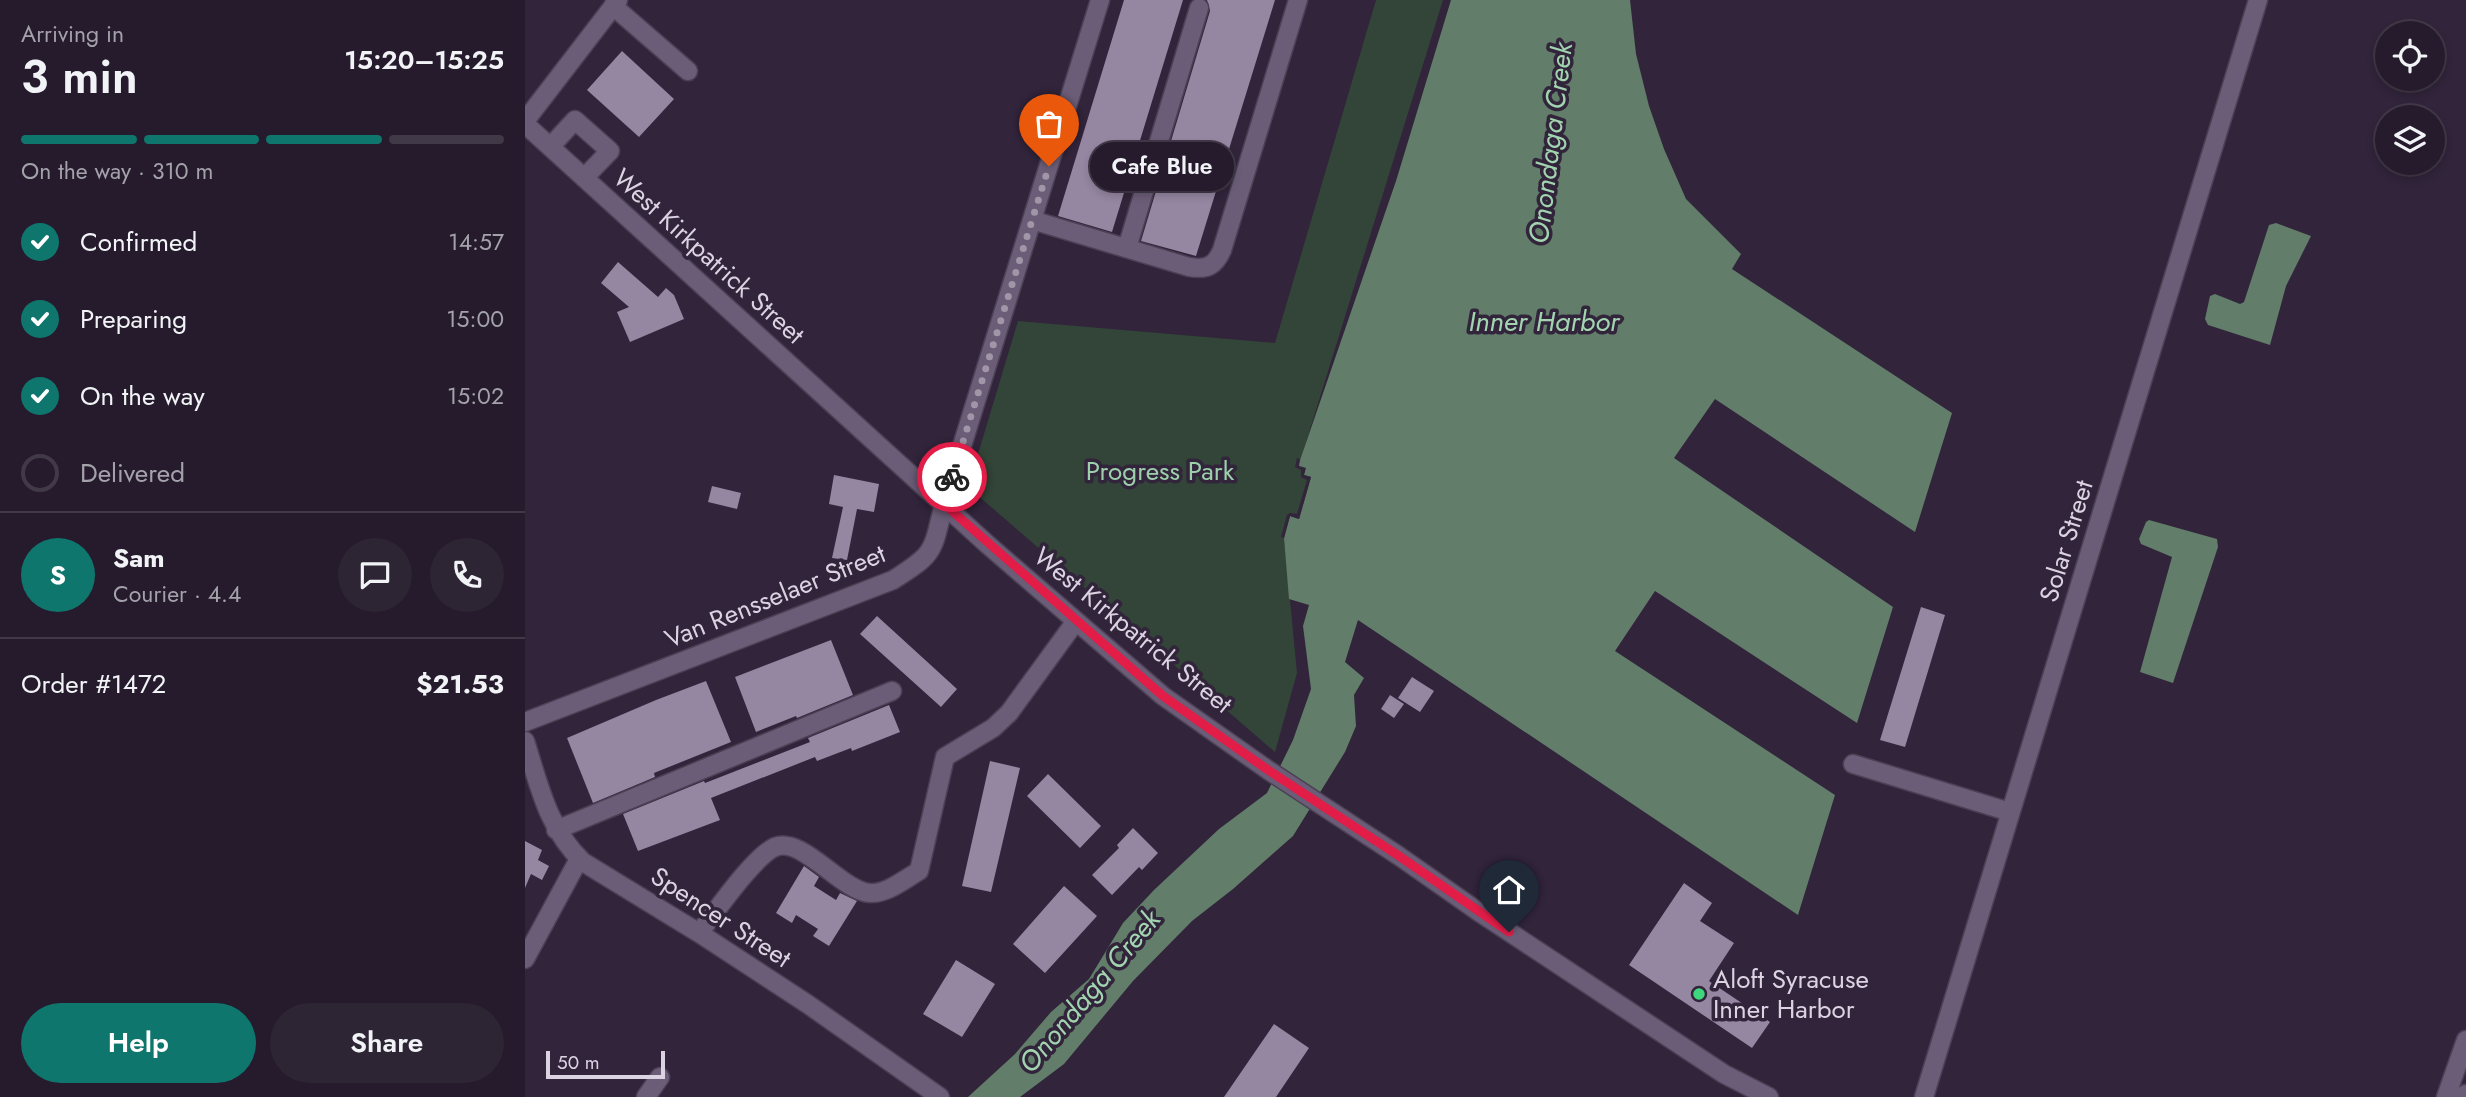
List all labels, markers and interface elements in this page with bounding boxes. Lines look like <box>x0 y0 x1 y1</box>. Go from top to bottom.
text: Arriving in <box>21 17 124 51</box>
map controls <box>2375 21 2445 175</box>
button: locate <box>2375 21 2445 91</box>
water label: Onondaga Creek <box>1518 39 1583 246</box>
text: 15:20–15:25 <box>344 41 504 79</box>
text: 3 min <box>21 44 138 110</box>
pin <box>1019 94 1079 166</box>
icon: bag <box>1030 105 1068 143</box>
button: layers <box>2375 105 2445 175</box>
callout: Cafe Blue <box>1091 142 1235 190</box>
text: Cafe Blue <box>1111 149 1213 183</box>
text: On the way · 310 m <box>21 154 213 188</box>
street label: West Kirkpatrick Street <box>605 159 814 353</box>
icon: check <box>21 223 59 261</box>
text: Confirmed <box>80 223 197 261</box>
text: 14:57 <box>448 225 504 259</box>
icon: check <box>21 300 59 338</box>
text: Preparing <box>80 300 187 338</box>
water label: Inner Harbor <box>1469 301 1621 342</box>
text: 15:00 <box>446 302 504 336</box>
icon: check <box>21 377 59 415</box>
text: On the way <box>80 377 205 415</box>
text: 15:02 <box>447 379 504 413</box>
courier <box>917 442 987 512</box>
park label: Progress Park <box>1086 452 1235 490</box>
text: Delivered <box>80 454 185 492</box>
icon: bike <box>933 458 971 496</box>
street label: Solar Street <box>2029 475 2103 607</box>
street label: Van Rensselaer Street <box>659 534 892 658</box>
button: chat <box>338 538 412 612</box>
button: phone <box>430 538 504 612</box>
street label: West Kirkpatrick Street <box>1025 538 1241 723</box>
text: Sam <box>113 539 165 577</box>
text: S <box>50 556 66 594</box>
text: Courier · 4.4 <box>113 577 241 611</box>
text: Order #1472 <box>21 665 166 703</box>
text: $21.53 <box>416 665 504 703</box>
street label: Spencer Street <box>643 857 799 977</box>
pin <box>1479 860 1539 932</box>
icon: home <box>1490 871 1528 909</box>
water label: Onondaga Creek <box>1009 900 1171 1082</box>
place label: Aloft Syracuse Inner Harbor <box>1713 960 1869 1028</box>
marker: Aloft Syracuse Inner Harbor <box>1691 986 1707 1002</box>
button: Help <box>21 1003 256 1083</box>
button: Share <box>270 1003 504 1083</box>
scale bar <box>546 1048 665 1080</box>
text: 50 m <box>557 1049 600 1076</box>

